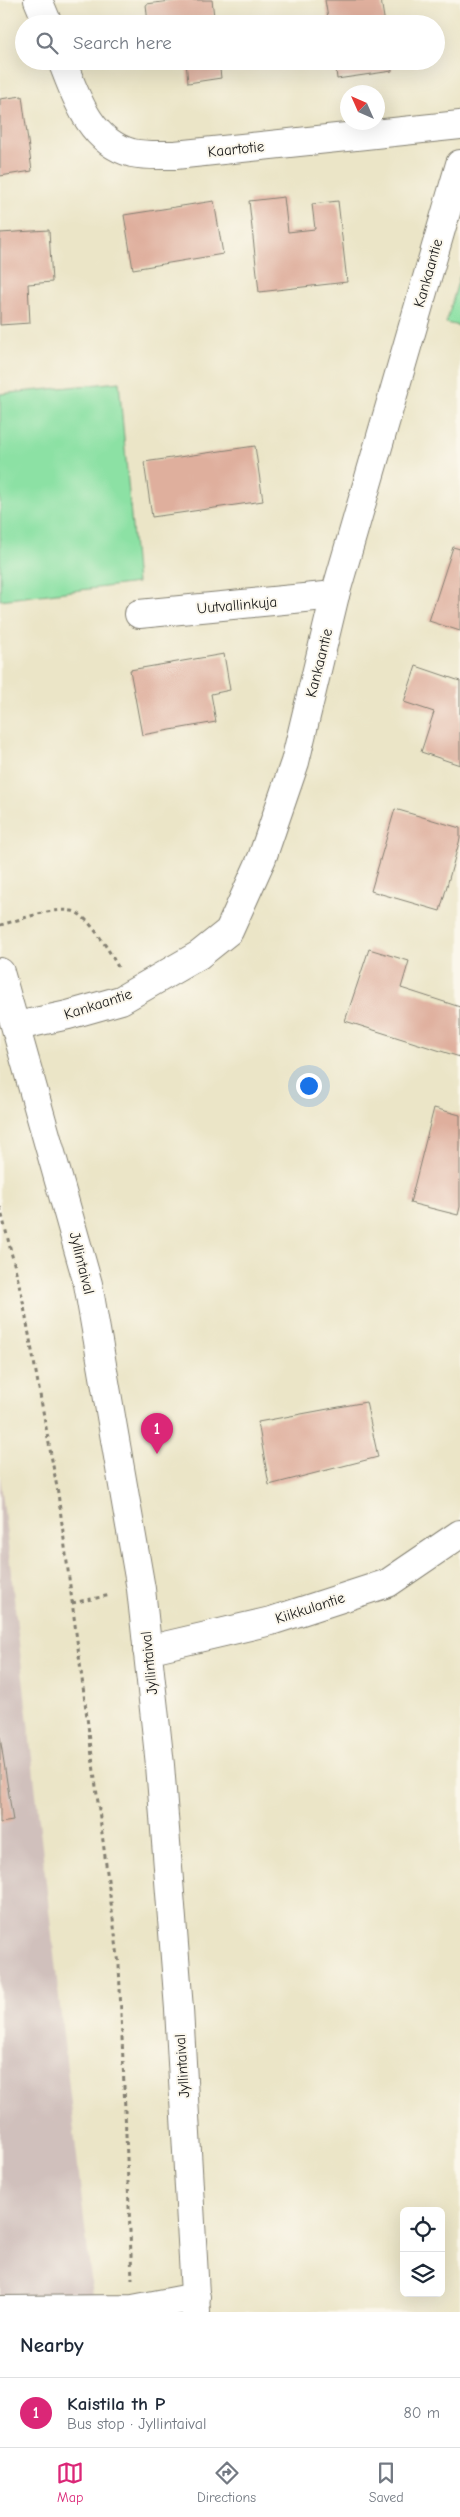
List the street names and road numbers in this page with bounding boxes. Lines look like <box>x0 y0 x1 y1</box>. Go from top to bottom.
street label: Kaartotie <box>207 137 266 161</box>
street label: Kankaantie <box>410 236 446 309</box>
street label: Uutvallinkuja <box>196 593 278 617</box>
street label: Kankaantie <box>302 626 336 699</box>
street label: Kankaantie <box>62 984 135 1023</box>
street label: Jyllintaival <box>66 1230 98 1296</box>
street label: Kiikkulantie <box>273 1588 347 1628</box>
street label: Jyllintaival <box>137 1630 161 1696</box>
street label: Jyllintaival <box>171 2034 193 2098</box>

